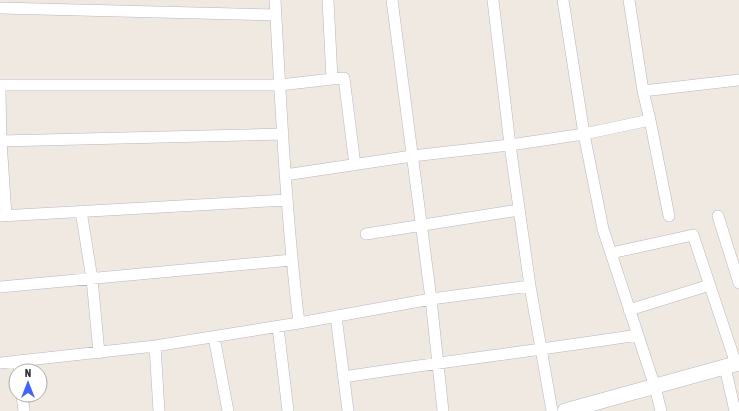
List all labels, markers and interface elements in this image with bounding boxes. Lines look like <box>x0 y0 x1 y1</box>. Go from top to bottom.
north arrow <box>8 363 48 403</box>
text: N <box>25 367 31 379</box>

